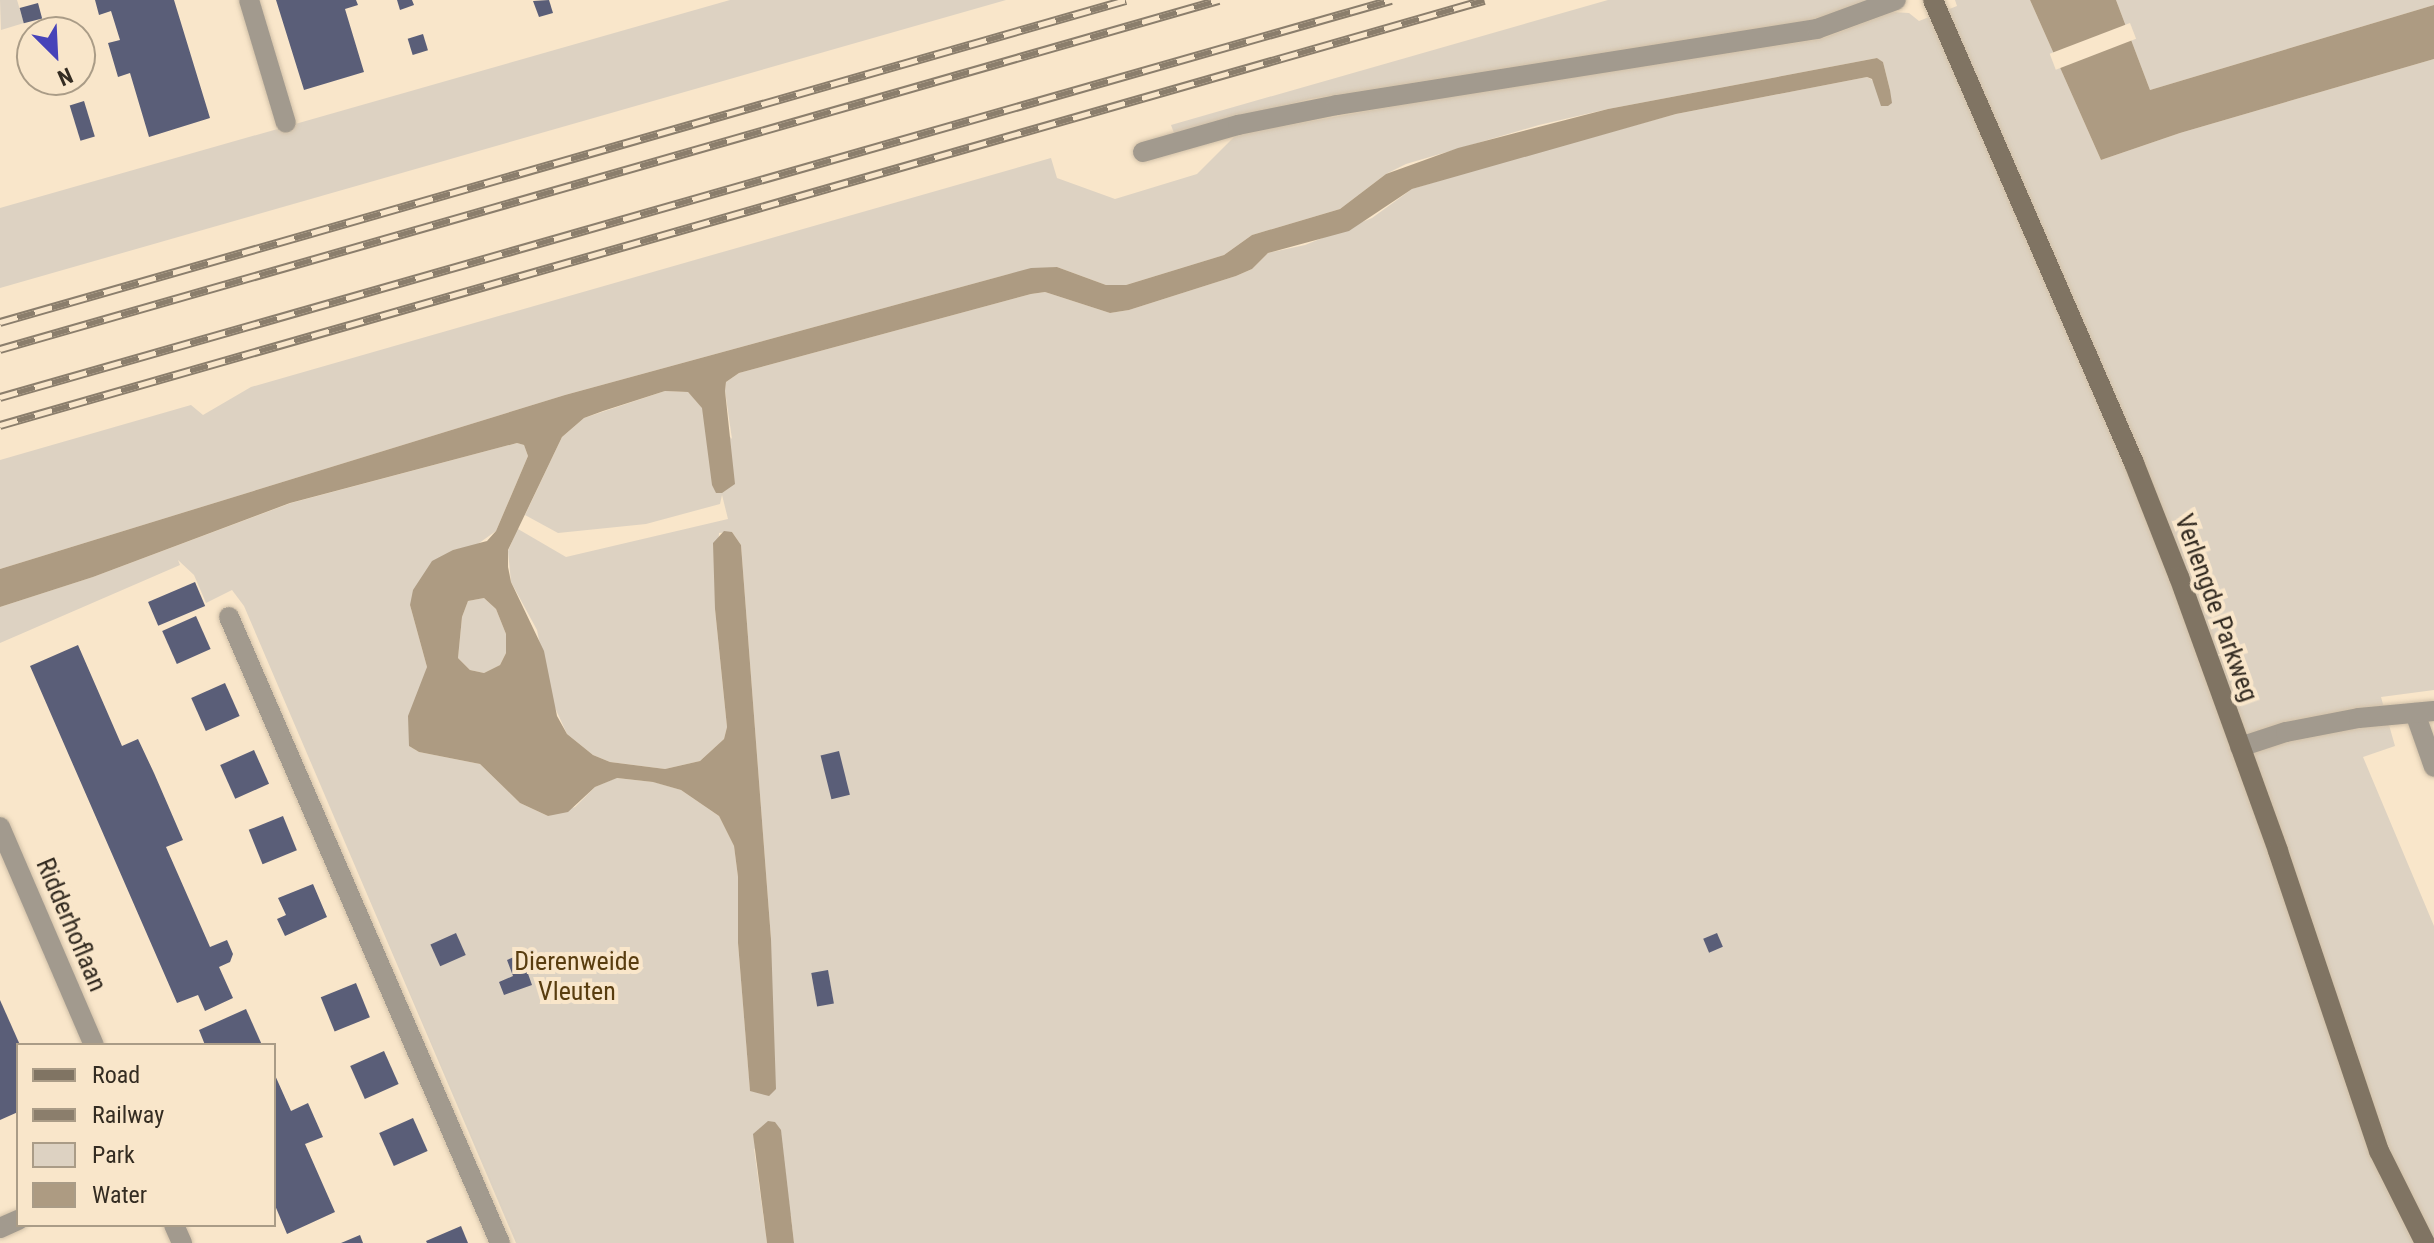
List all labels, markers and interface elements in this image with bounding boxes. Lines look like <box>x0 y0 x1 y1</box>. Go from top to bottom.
north arrow <box>16 16 96 96</box>
text: N <box>54 62 76 91</box>
street label: Verlengde Parkweg <box>2168 510 2264 706</box>
street label: Ridderhoflaan <box>29 854 113 996</box>
park label: Dierenweide Vleuten <box>514 946 640 1008</box>
legend <box>16 1043 276 1227</box>
text: Road <box>92 1061 140 1089</box>
text: Railway <box>92 1101 164 1129</box>
text: Park <box>92 1141 135 1169</box>
text: Water <box>92 1181 147 1209</box>

